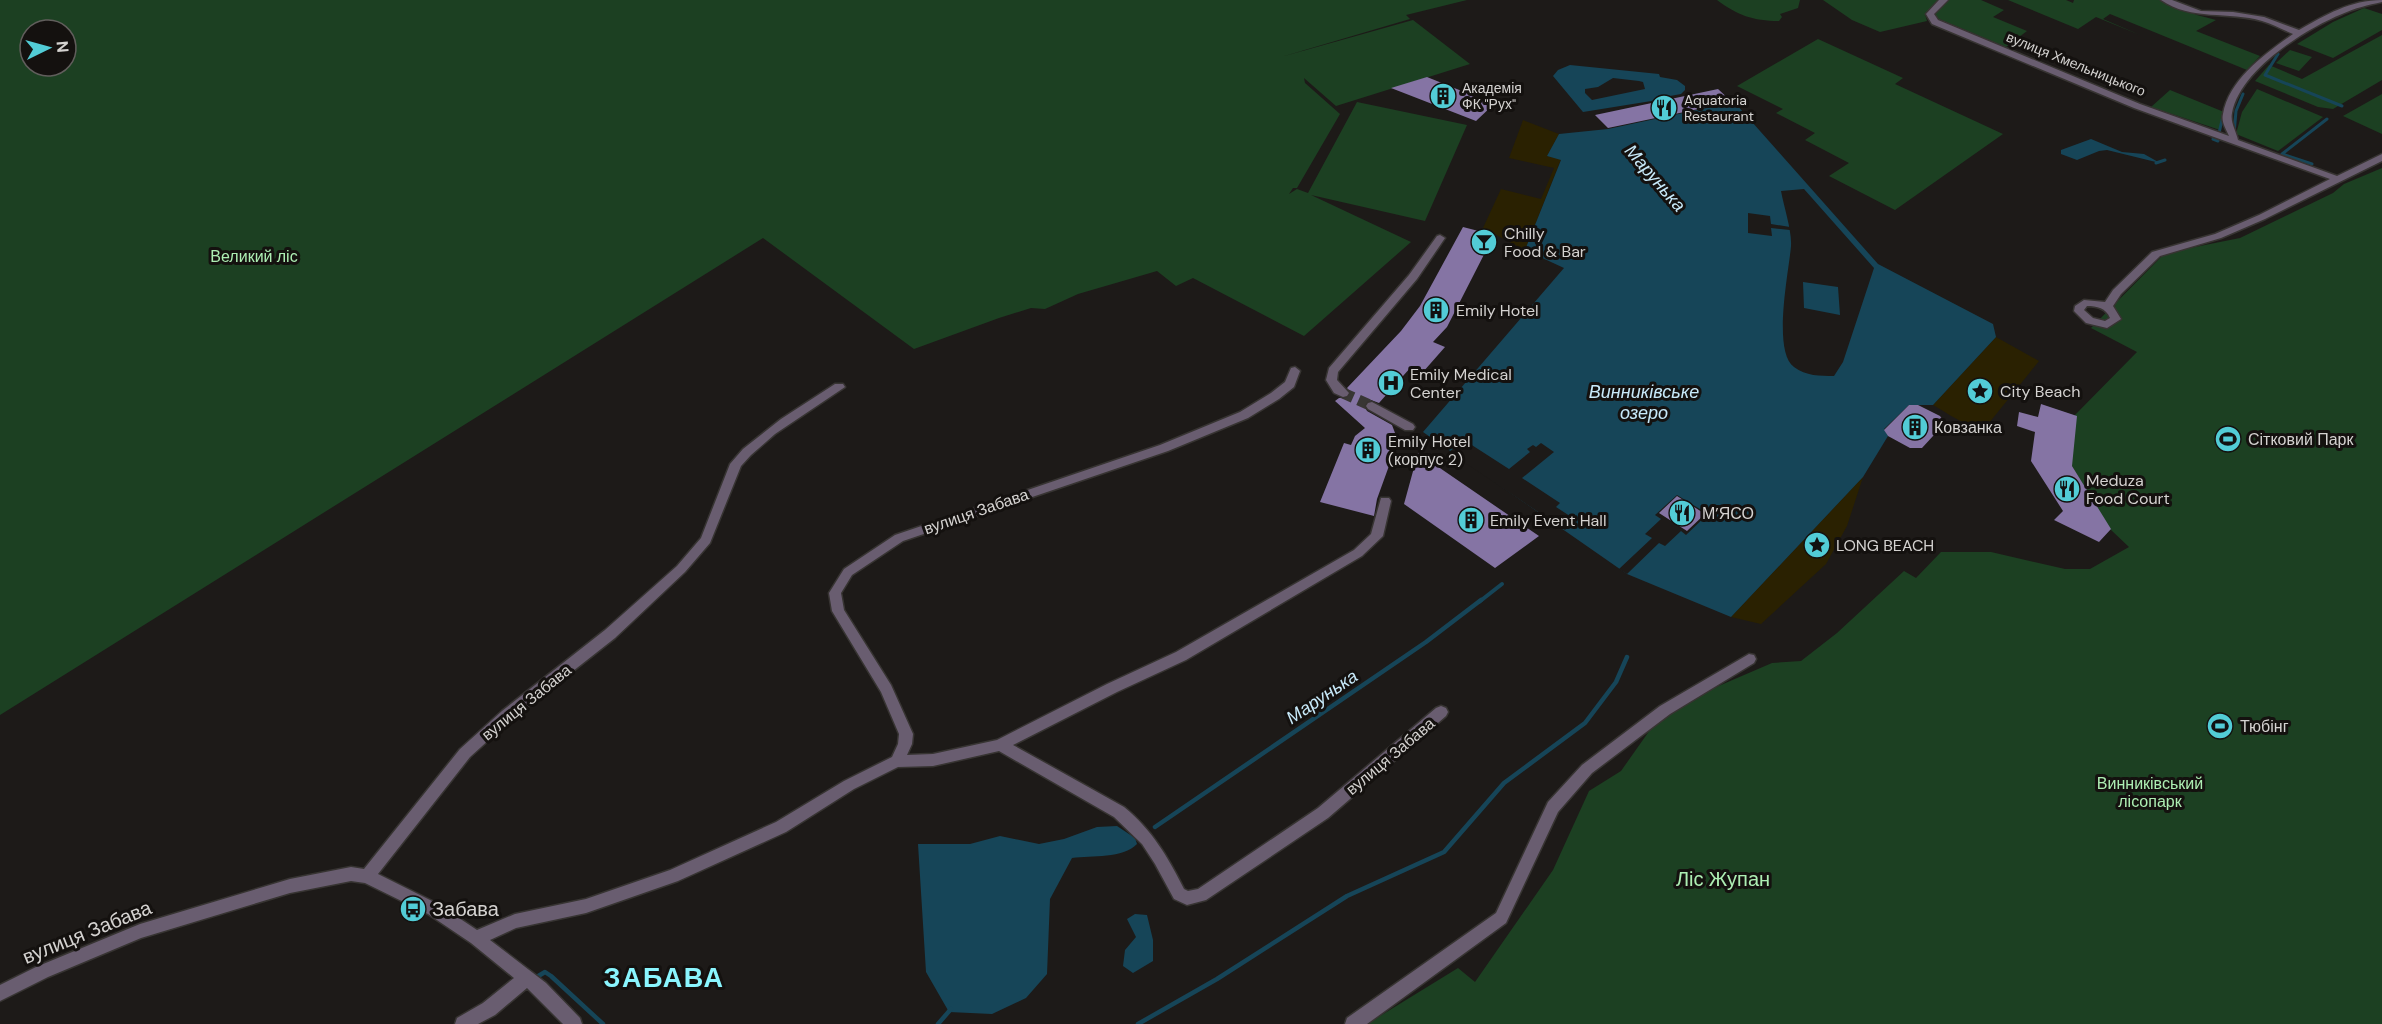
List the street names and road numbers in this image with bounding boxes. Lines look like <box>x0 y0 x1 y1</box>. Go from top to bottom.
street label: вулиця Хмельницького <box>2004 28 2148 100</box>
street label: вулиця Забава <box>921 484 1032 539</box>
street label: вулиця Забава <box>477 660 576 745</box>
street label: вулиця Забава <box>1342 713 1439 800</box>
street label: вулиця Забава <box>19 894 156 970</box>

